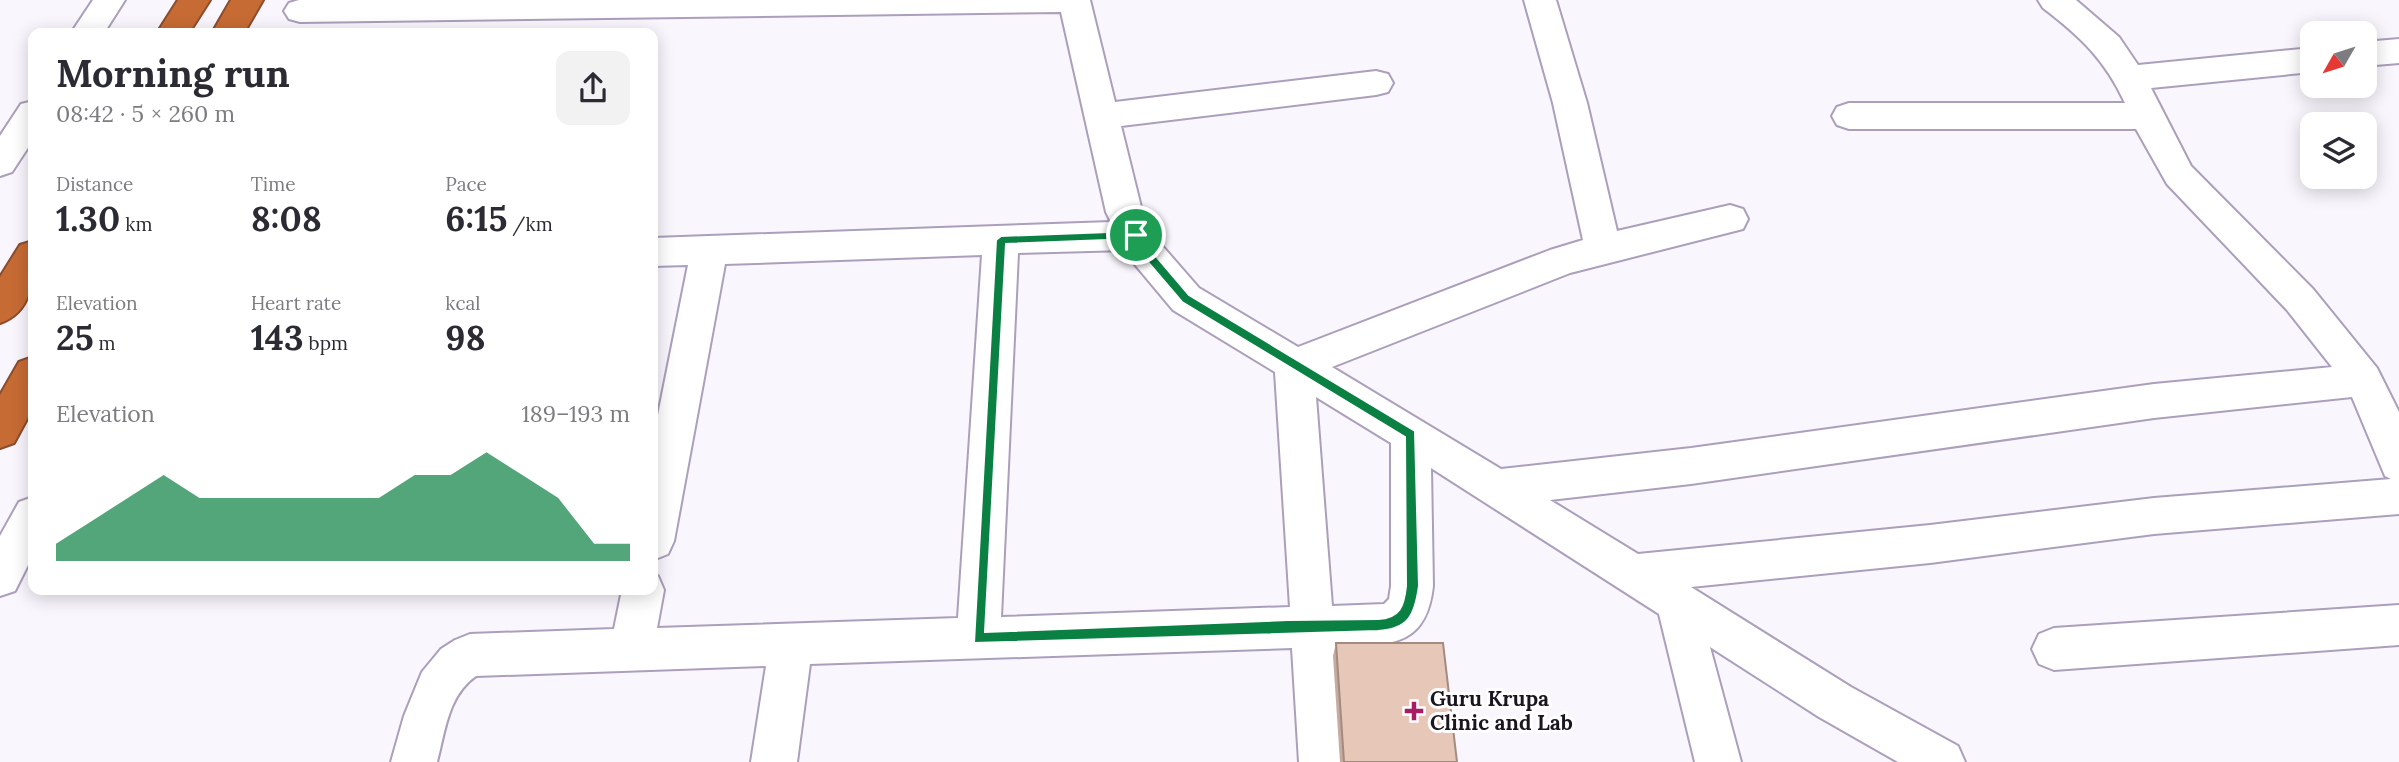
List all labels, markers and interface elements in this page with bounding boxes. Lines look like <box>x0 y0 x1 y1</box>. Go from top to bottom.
north arrow <box>2300 21 2376 98</box>
map controls <box>2300 21 2377 189</box>
text: Morning run <box>56 49 290 97</box>
button: share <box>556 51 630 125</box>
text: 08:42 · 5 × 260 m <box>56 99 235 128</box>
button: layers <box>2300 112 2377 189</box>
text: Distance <box>56 172 133 196</box>
text: Time <box>251 172 295 196</box>
text: Pace <box>445 172 487 196</box>
text: 1.30 <box>56 196 120 241</box>
text: 8:08 <box>251 196 322 241</box>
text: 6:15 <box>445 196 507 241</box>
pin <box>1106 205 1166 265</box>
text: km <box>120 212 152 236</box>
text: /km <box>507 212 553 236</box>
icon: arrive <box>1117 216 1155 254</box>
text: Elevation <box>56 291 138 315</box>
text: Heart rate <box>251 291 341 315</box>
text: kcal <box>445 291 480 315</box>
text: 25 <box>56 315 94 360</box>
text: 143 <box>251 315 304 360</box>
text: 98 <box>445 315 486 360</box>
text: m <box>94 331 116 355</box>
text: bpm <box>304 331 348 355</box>
text: Elevation <box>56 399 155 428</box>
text: 189–193 m <box>522 399 630 428</box>
place label: Guru Krupa Clinic and Lab <box>1430 685 1573 736</box>
marker: Guru Krupa Clinic and Lab <box>1404 701 1424 721</box>

